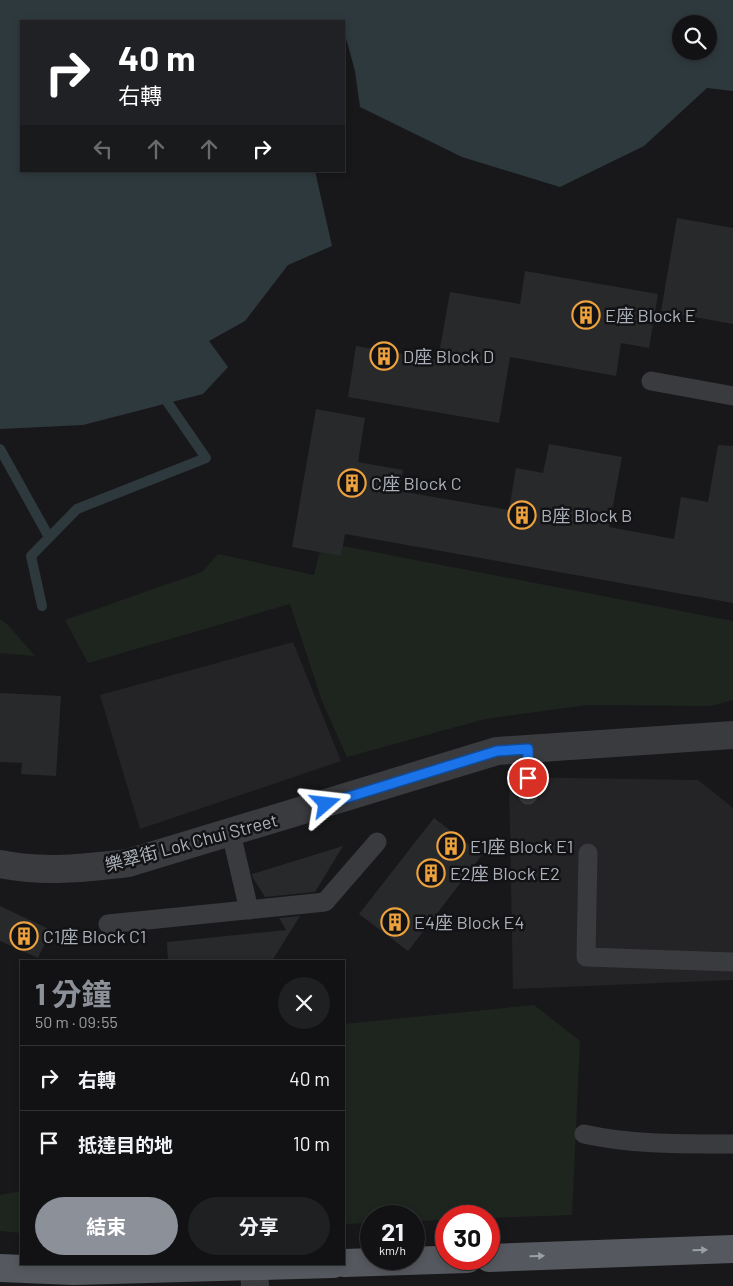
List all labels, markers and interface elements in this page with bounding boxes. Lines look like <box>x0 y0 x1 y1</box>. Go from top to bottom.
map controls <box>672 15 717 60</box>
button: search <box>672 15 717 60</box>
text: 40 m <box>118 36 195 78</box>
icon: right <box>35 40 100 105</box>
text: 右轉 <box>118 82 162 108</box>
icon: left <box>89 135 117 163</box>
icon: ahead <box>142 135 170 163</box>
icon: ahead <box>195 135 223 163</box>
icon: right <box>248 135 276 163</box>
building icon: E座 Block E <box>571 300 601 330</box>
place label: E座 Block E <box>605 304 696 326</box>
building icon: D座 Block D <box>369 341 399 371</box>
place label: D座 Block D <box>403 345 494 367</box>
building icon: C座 Block C <box>337 468 367 498</box>
place label: C座 Block C <box>371 472 462 494</box>
building icon: B座 Block B <box>507 500 537 530</box>
place label: B座 Block B <box>541 504 632 526</box>
pin <box>507 757 549 799</box>
icon: arrive <box>514 764 542 792</box>
position arrow <box>299 777 351 829</box>
street label: 樂翠街 Lok Chui Street <box>102 808 280 876</box>
building icon: E1座 Block E1 <box>436 831 466 861</box>
place label: E1座 Block E1 <box>470 835 573 857</box>
building icon: E2座 Block E2 <box>416 858 446 888</box>
place label: E2座 Block E2 <box>450 862 560 884</box>
building icon: E4座 Block E4 <box>380 907 410 937</box>
place label: E4座 Block E4 <box>414 911 524 933</box>
building icon: C1座 Block C1 <box>9 921 39 951</box>
place label: C1座 Block C1 <box>43 925 146 947</box>
text: 1 分鐘 <box>35 975 112 1011</box>
button: close <box>278 977 330 1029</box>
text: 50 m · 09:55 <box>35 1012 118 1031</box>
icon: right <box>35 1064 63 1092</box>
text: 40 m <box>289 1067 330 1090</box>
text: 右轉 <box>78 1068 116 1091</box>
icon: arrive <box>35 1129 63 1157</box>
text: 10 m <box>293 1132 330 1155</box>
text: 抵達目的地 <box>78 1133 173 1156</box>
button: 結束 <box>35 1197 178 1255</box>
button: 分享 <box>188 1197 330 1255</box>
speed limit sign: 30 <box>435 1205 500 1270</box>
text: 21 <box>381 1216 404 1246</box>
text: km/h <box>379 1243 406 1257</box>
one-way arrow <box>692 1246 708 1254</box>
one-way arrow <box>530 1252 546 1260</box>

